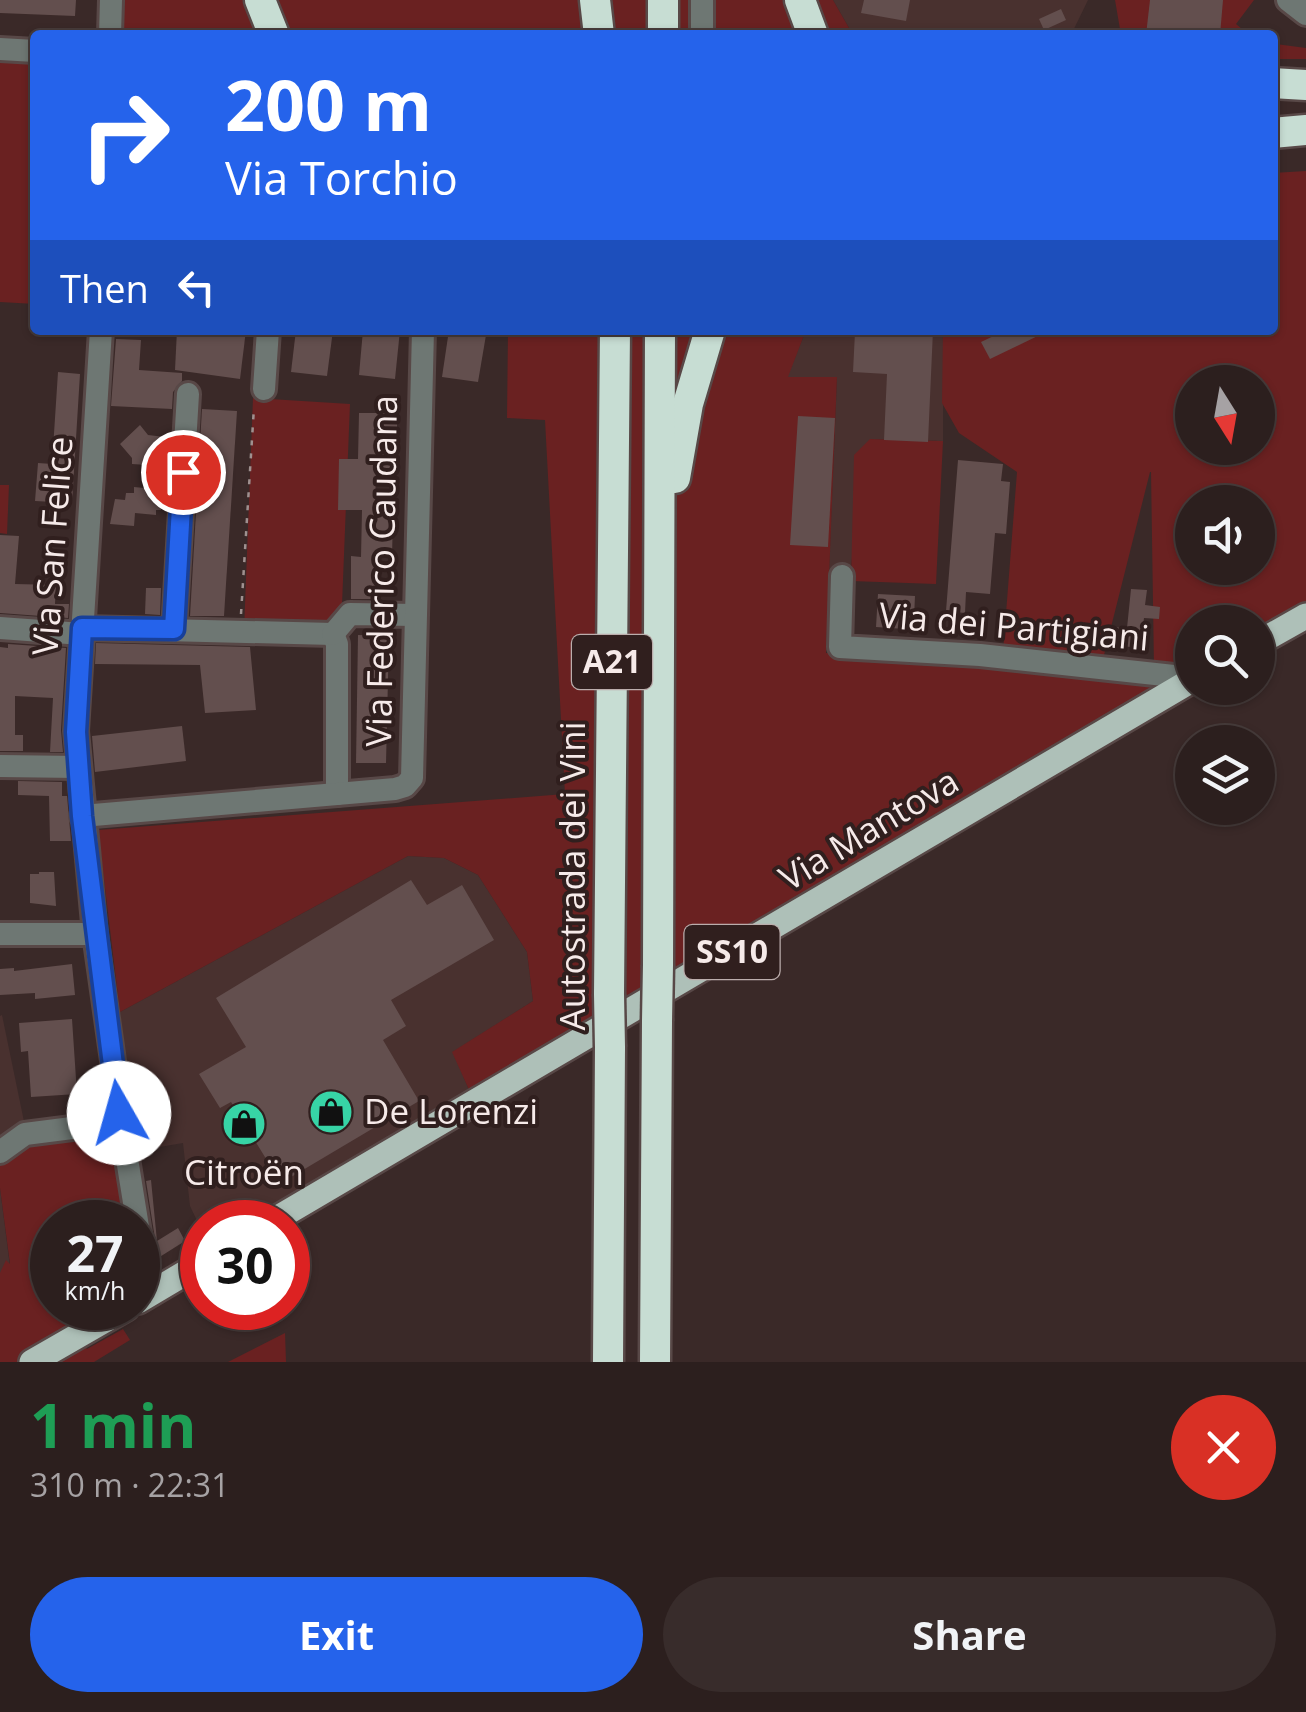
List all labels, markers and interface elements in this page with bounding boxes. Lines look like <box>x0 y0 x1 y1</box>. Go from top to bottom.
text: 200 m <box>225 56 432 152</box>
icon: right <box>60 70 190 200</box>
text: Via Torchio <box>225 147 458 208</box>
icon: left <box>169 260 224 315</box>
text: Then <box>60 262 149 314</box>
north arrow <box>1175 365 1275 465</box>
map controls <box>1175 365 1275 825</box>
street label: Via Federico Caudana <box>354 395 407 747</box>
pin <box>141 430 226 515</box>
street label: Via San Felice <box>20 435 83 657</box>
icon: arrive <box>156 445 211 500</box>
button: sound <box>1175 485 1275 585</box>
street label: Via dei Partigiani <box>877 590 1151 661</box>
button: search <box>1175 605 1275 705</box>
road number: A21 <box>572 635 652 689</box>
street label: Autostrada dei Vini <box>548 722 595 1030</box>
button: layers <box>1175 725 1275 825</box>
street label: Via Mantova <box>770 757 967 901</box>
road number: SS10 <box>684 925 780 979</box>
position arrow <box>67 1061 171 1165</box>
place label: De Lorenzi <box>364 1087 538 1134</box>
shop icon: De Lorenzi <box>308 1089 354 1135</box>
shop icon: Citroën <box>221 1101 267 1147</box>
place label: Citroën <box>184 1148 304 1195</box>
speed limit sign: 30 <box>180 1200 310 1330</box>
text: 27 <box>66 1219 124 1287</box>
text: km/h <box>65 1273 125 1307</box>
text: 1 min <box>30 1384 197 1466</box>
button: close <box>1171 1395 1276 1500</box>
text: 310 m · 22:31 <box>30 1463 229 1506</box>
button: Exit <box>30 1577 643 1692</box>
button: Share <box>663 1577 1276 1692</box>

